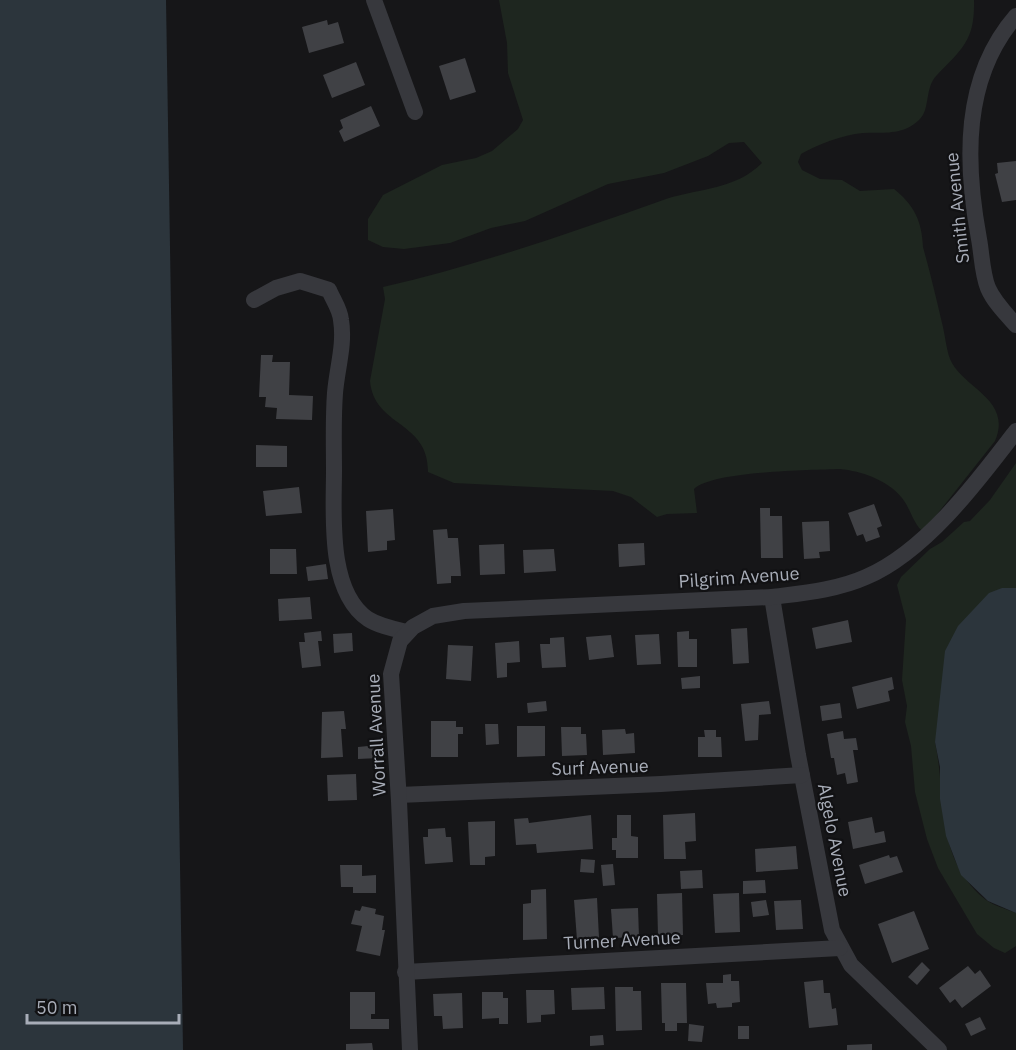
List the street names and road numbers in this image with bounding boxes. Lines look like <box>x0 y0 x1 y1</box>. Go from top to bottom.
street label: Smith Avenue <box>940 151 974 265</box>
street label: Pilgrim Avenue <box>678 561 800 593</box>
street label: Worrall Avenue <box>361 673 391 797</box>
street label: Surf Avenue <box>551 754 649 780</box>
street label: Algelo Avenue <box>813 781 857 899</box>
street label: Turner Avenue <box>563 925 681 955</box>

